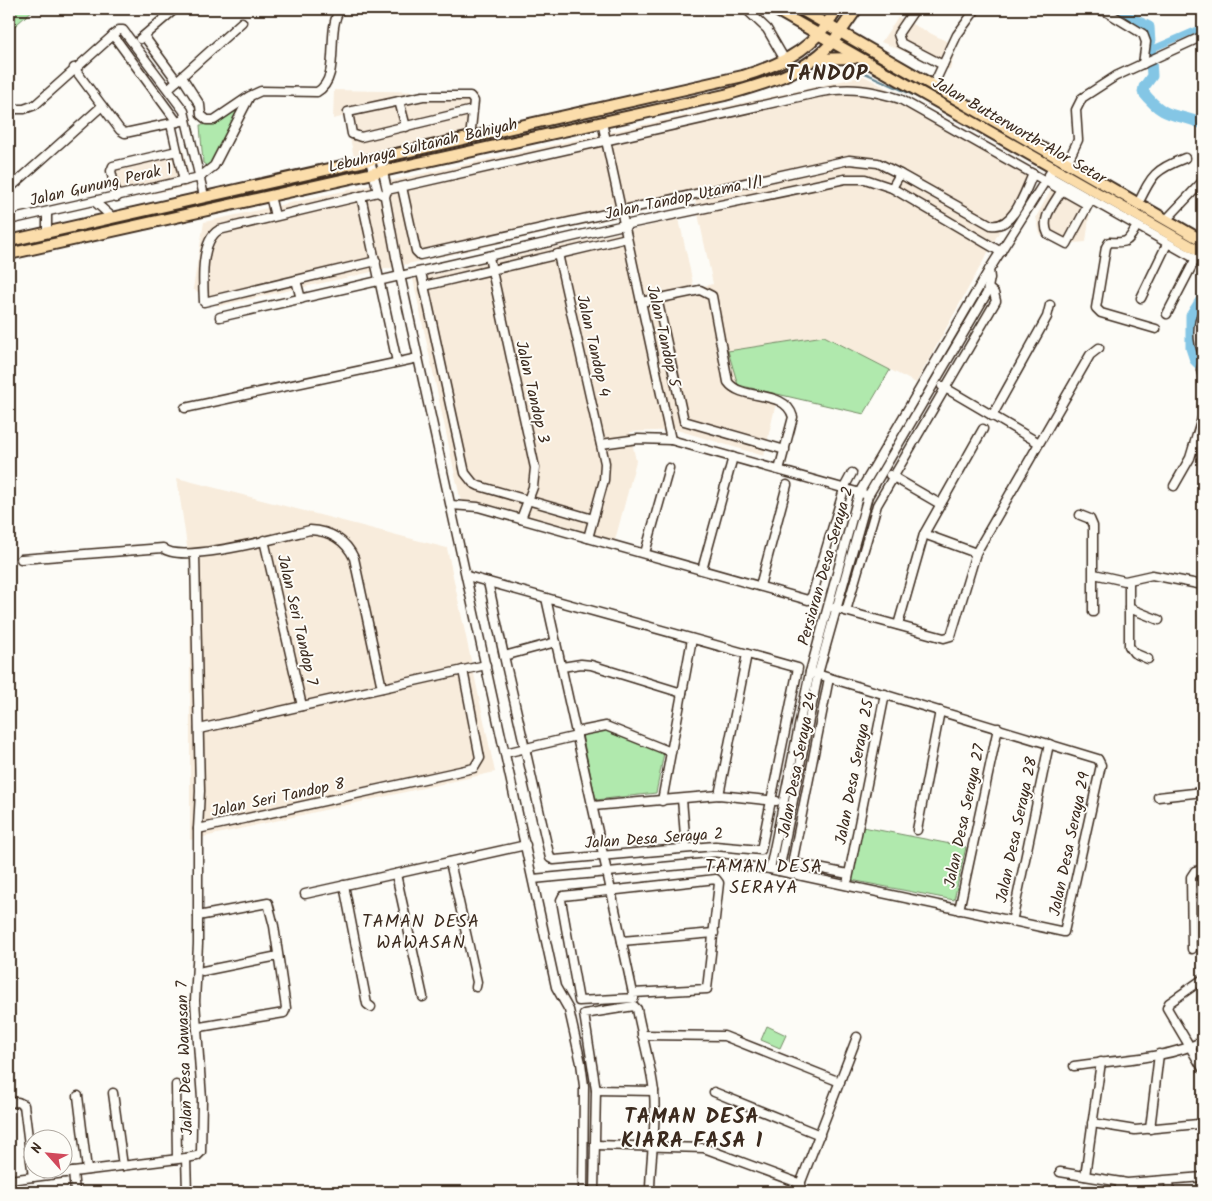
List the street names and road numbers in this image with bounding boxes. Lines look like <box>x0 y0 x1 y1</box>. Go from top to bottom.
street label: Jalan Butterworth-Alor Setar <box>928 71 1112 192</box>
street label: Lebuhraya Sultanah Bahiyah <box>326 112 520 180</box>
street label: Jalan Gunung Perak 1 <box>27 156 175 214</box>
street label: Jalan Tandop Utama 1/1 <box>603 169 765 227</box>
street label: Jalan Tandop 5 <box>639 283 687 391</box>
street label: Jalan Tandop 4 <box>569 292 617 400</box>
street label: Jalan Tandop 3 <box>508 338 556 446</box>
street label: Persiaran Desa Seraya 2 <box>791 483 861 649</box>
street label: Jalan Seri Tandop 7 <box>270 552 324 689</box>
street label: Jalan Desa Seraya 24 <box>772 690 824 840</box>
street label: Jalan Desa Seraya 25 <box>829 696 882 847</box>
street label: Jalan Desa Seraya 27 <box>938 741 993 890</box>
street label: Jalan Desa Seraya 28 <box>989 754 1045 905</box>
street label: Jalan Desa Seraya 29 <box>1043 769 1098 918</box>
street label: Jalan Seri Tandop 8 <box>209 772 348 824</box>
street label: Jalan Desa Seraya 2 <box>584 822 724 856</box>
street label: Jalan Desa Wawasan 7 <box>170 980 200 1136</box>

